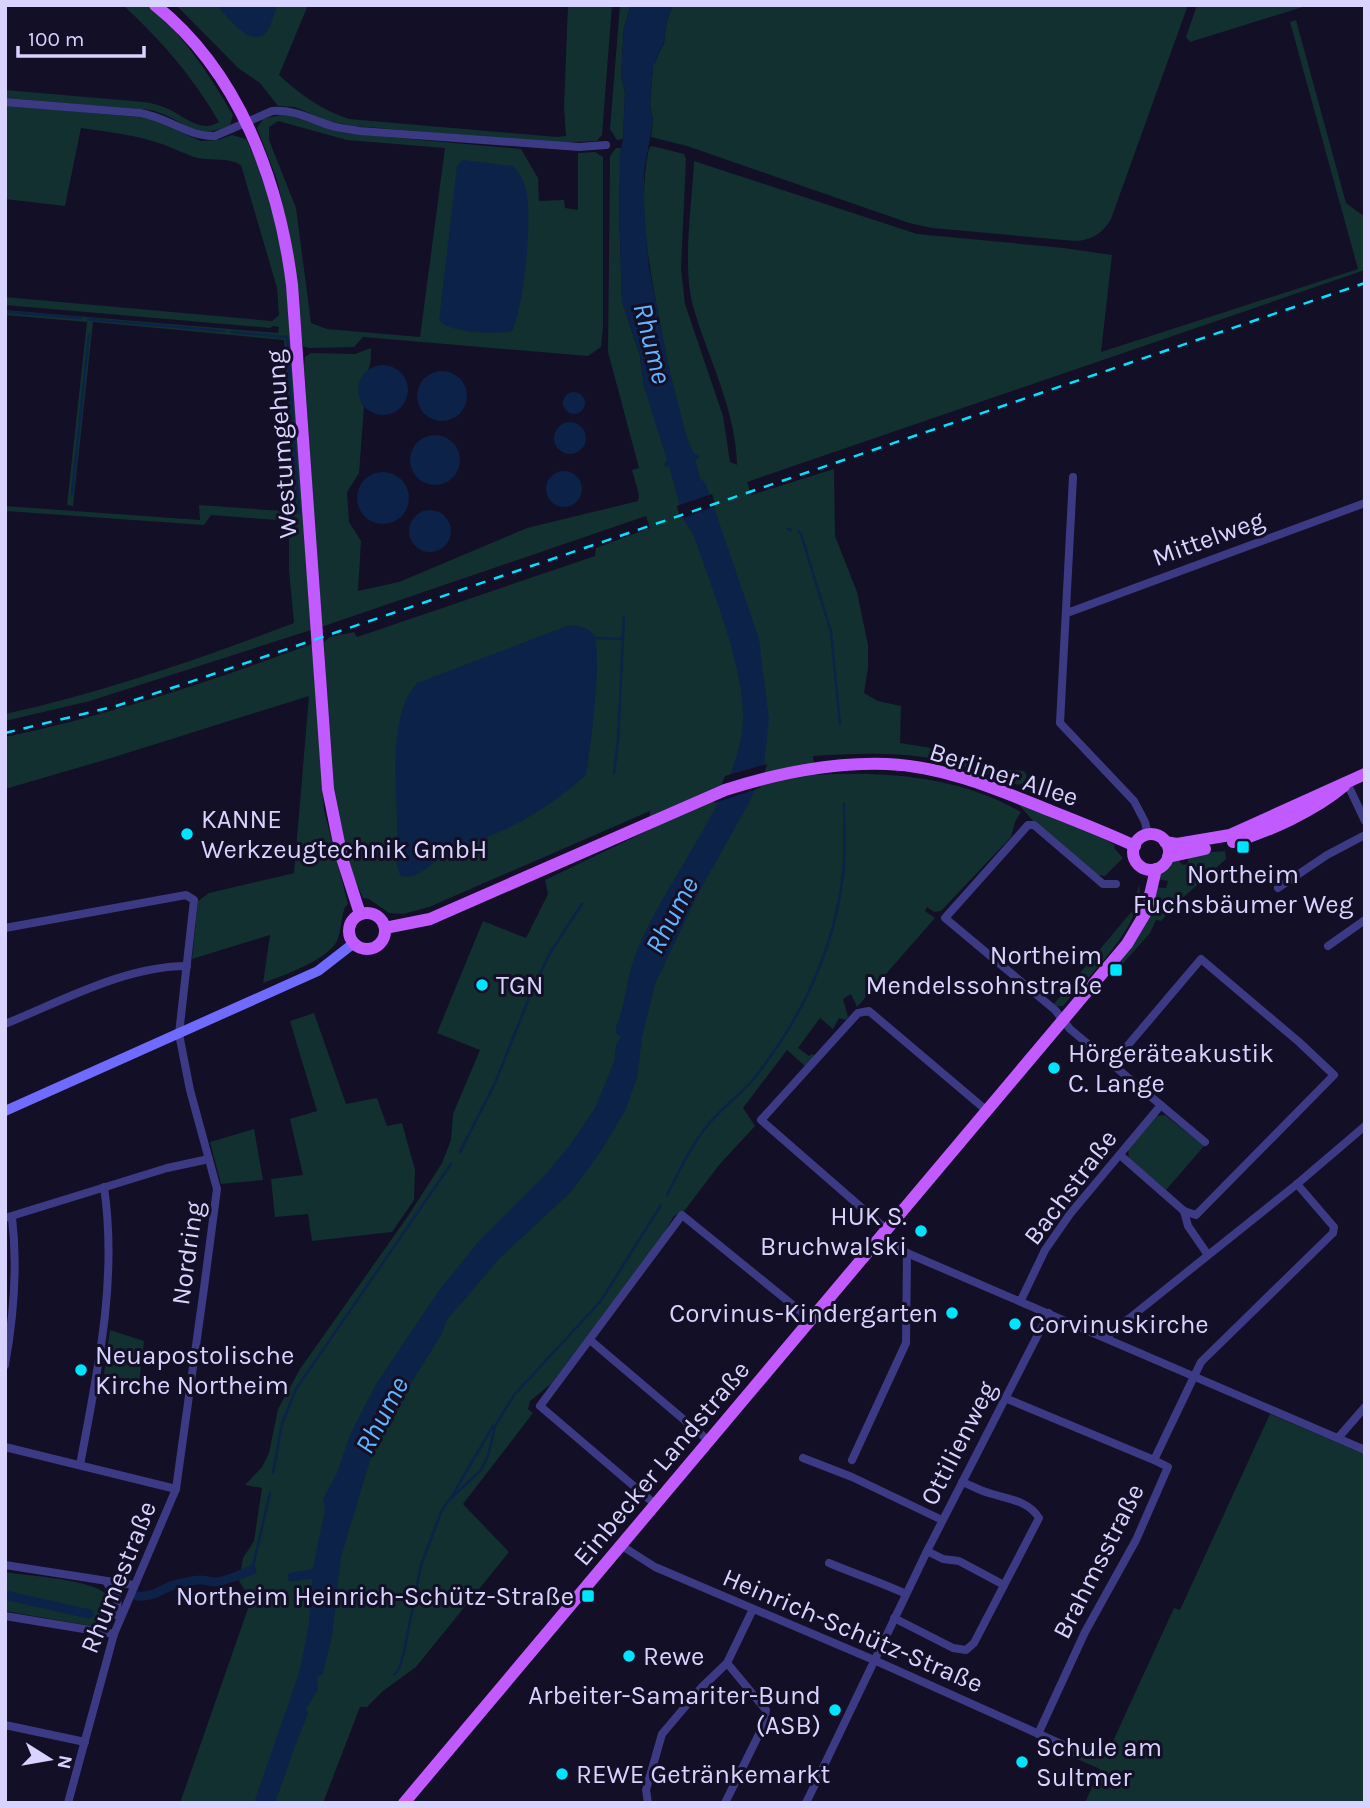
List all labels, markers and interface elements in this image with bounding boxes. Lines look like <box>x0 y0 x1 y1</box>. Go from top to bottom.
scale bar <box>18 14 144 58</box>
text: 100 m <box>28 27 85 51</box>
water label: Rhume <box>627 299 679 387</box>
street label: Westumgehung <box>259 348 304 539</box>
street label: Mittelweg <box>1148 504 1269 573</box>
street label: Berliner Allee <box>925 736 1082 813</box>
place label: KANNE Werkzeugtechnik GmbH <box>201 804 487 865</box>
marker: KANNE Werkzeugtechnik GmbH <box>179 826 195 842</box>
marker: Northeim Fuchsbäumer Weg <box>1235 839 1251 855</box>
place label: Northeim Fuchsbäumer Weg <box>1133 859 1354 920</box>
water label: Rhume <box>638 871 705 959</box>
place label: Northeim Mendelssohnstraße <box>866 940 1102 1001</box>
marker: Northeim Mendelssohnstraße <box>1108 962 1124 978</box>
place label: TGN <box>496 970 544 1001</box>
marker: TGN <box>474 977 490 993</box>
place label: Hörgeräteakustik C. Lange <box>1068 1038 1274 1099</box>
marker: Hörgeräteakustik C. Lange <box>1046 1060 1062 1076</box>
street label: Bachstraße <box>1017 1124 1124 1251</box>
street label: Nordring <box>165 1199 210 1307</box>
place label: HUK S. Bruchwalski <box>760 1201 907 1262</box>
marker: HUK S. Bruchwalski <box>913 1223 929 1239</box>
place label: Corvinus-Kindergarten <box>669 1298 938 1329</box>
marker: Corvinus-Kindergarten <box>944 1305 960 1321</box>
place label: Corvinuskirche <box>1029 1309 1209 1340</box>
marker: Corvinuskirche <box>1007 1316 1023 1332</box>
place label: Neuapostolische Kirche Northeim <box>95 1340 294 1401</box>
street label: Einbecker Landstraße <box>567 1355 756 1572</box>
marker: Neuapostolische Kirche Northeim <box>73 1362 89 1378</box>
water label: Rhume <box>348 1371 415 1459</box>
street label: Ottilienweg <box>914 1376 1003 1510</box>
street label: Brahmsstraße <box>1046 1478 1151 1644</box>
street label: Rhumestraße <box>74 1497 163 1658</box>
street label: Heinrich-Schütz-Straße <box>718 1562 988 1699</box>
place label: Northeim Heinrich-Schütz-Straße <box>176 1581 574 1612</box>
marker: Northeim Heinrich-Schütz-Straße <box>580 1588 596 1604</box>
place label: Rewe <box>643 1641 704 1672</box>
marker: Rewe <box>621 1648 637 1664</box>
place label: Arbeiter-Samariter-Bund (ASB) <box>528 1680 821 1741</box>
marker: Arbeiter-Samariter-Bund (ASB) <box>827 1702 843 1718</box>
north arrow <box>14 1724 84 1794</box>
place label: Schule am Sultmer <box>1036 1732 1162 1793</box>
text: N <box>53 1753 77 1771</box>
marker: Schule am Sultmer <box>1014 1754 1030 1770</box>
place label: REWE Getränkemarkt <box>576 1759 831 1790</box>
marker: REWE Getränkemarkt <box>554 1766 570 1782</box>

